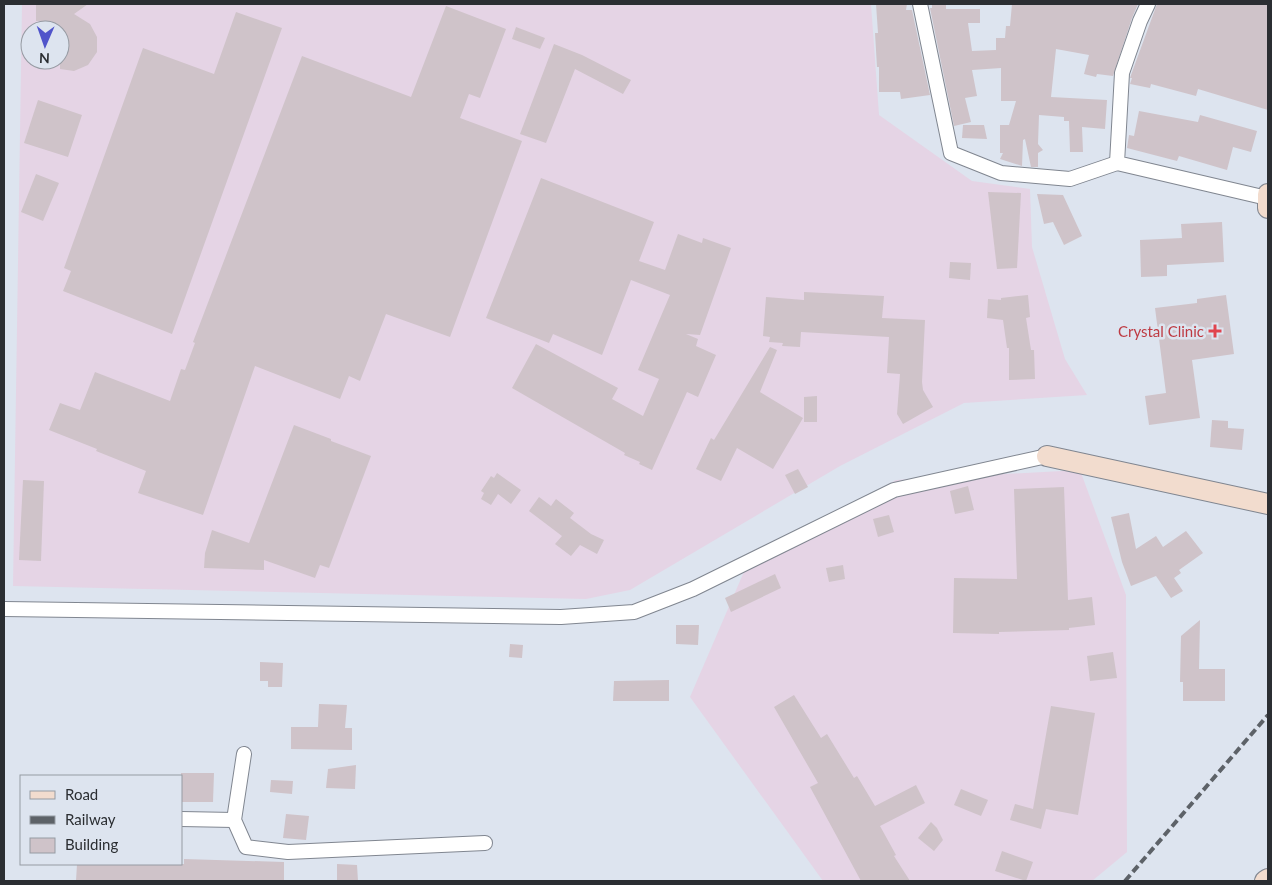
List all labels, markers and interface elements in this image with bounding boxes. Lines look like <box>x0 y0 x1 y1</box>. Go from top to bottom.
north arrow <box>20 20 70 70</box>
text: N <box>39 50 50 67</box>
place label: Crystal Clinic <box>1118 322 1204 340</box>
marker: Crystal Clinic <box>1208 324 1222 338</box>
legend <box>20 775 182 865</box>
text: Road <box>65 785 98 803</box>
text: Railway <box>65 810 116 828</box>
text: Building <box>65 835 118 853</box>

